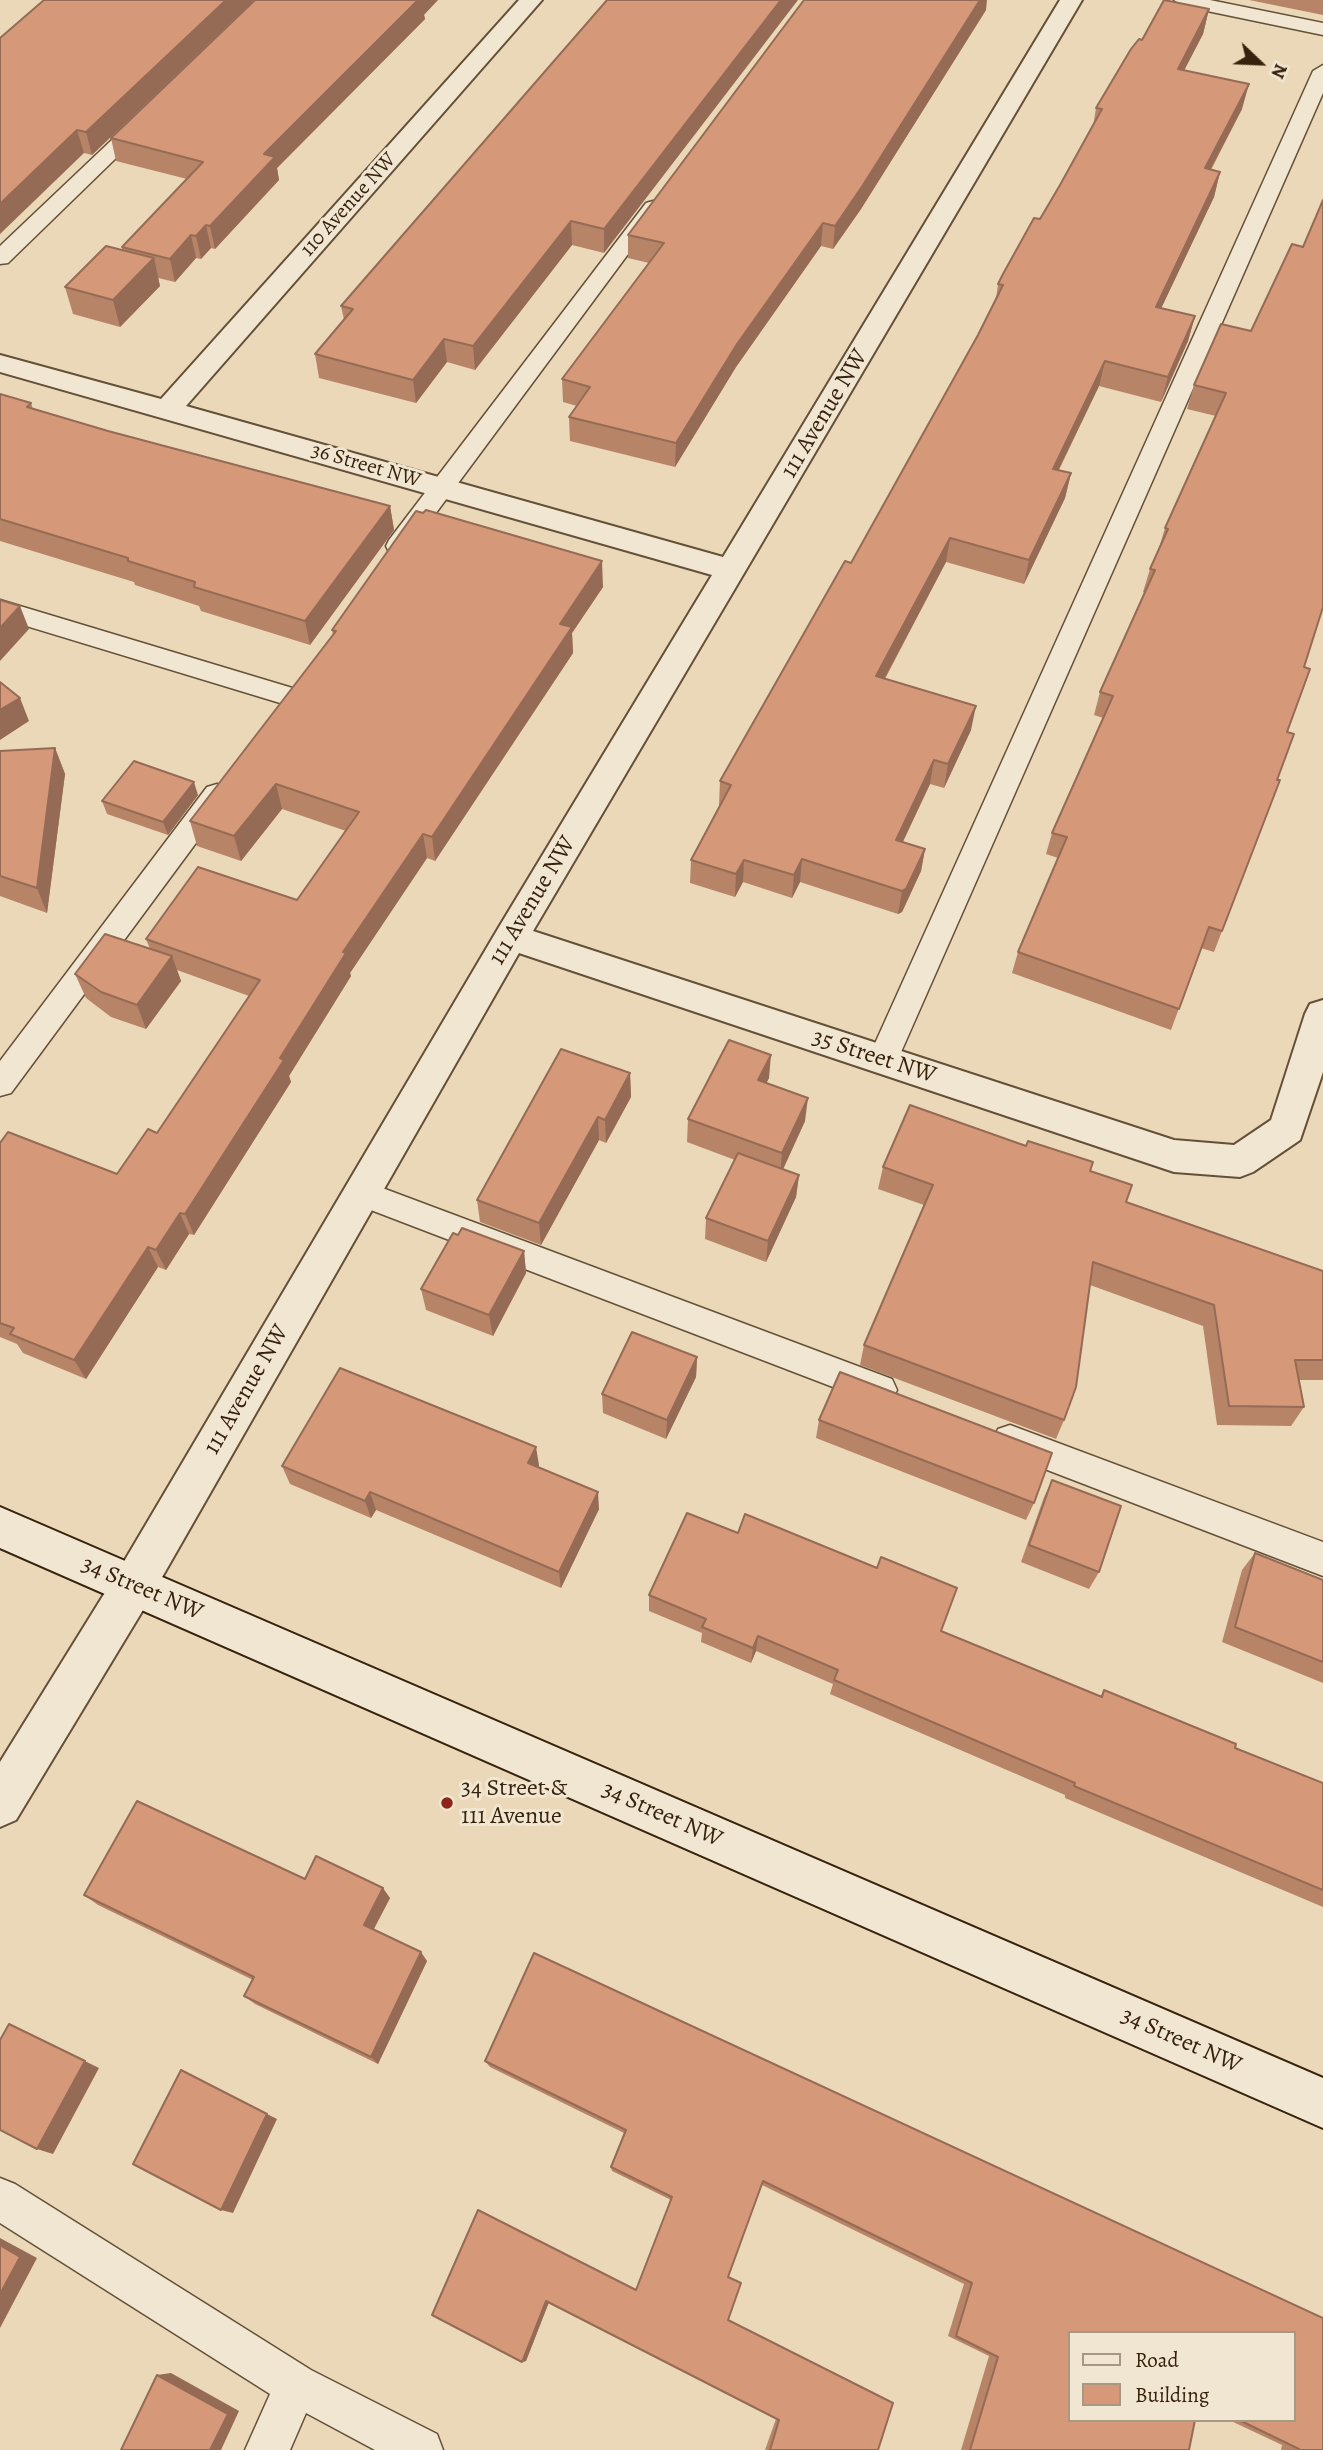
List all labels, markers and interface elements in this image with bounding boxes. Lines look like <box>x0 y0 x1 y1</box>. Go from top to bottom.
north arrow <box>1225 28 1295 98</box>
text: N <box>1265 60 1294 83</box>
street label: 110 Avenue NW <box>296 148 402 262</box>
street label: 111 Avenue NW <box>775 344 875 484</box>
street label: 36 Street NW <box>308 438 424 494</box>
street label: 111 Avenue NW <box>483 831 583 971</box>
street label: 35 Street NW <box>808 1023 940 1091</box>
street label: 111 Avenue NW <box>198 1320 296 1460</box>
street label: 34 Street NW <box>77 1551 207 1627</box>
place label: 34 Street & 111 Avenue <box>461 1775 567 1831</box>
street label: 34 Street NW <box>597 1776 727 1854</box>
marker: 34 Street & 111 Avenue <box>439 1795 455 1811</box>
street label: 34 Street NW <box>1116 2002 1246 2080</box>
legend <box>1068 2331 1295 2422</box>
text: Road <box>1135 2346 1179 2374</box>
text: Building <box>1135 2381 1209 2409</box>

